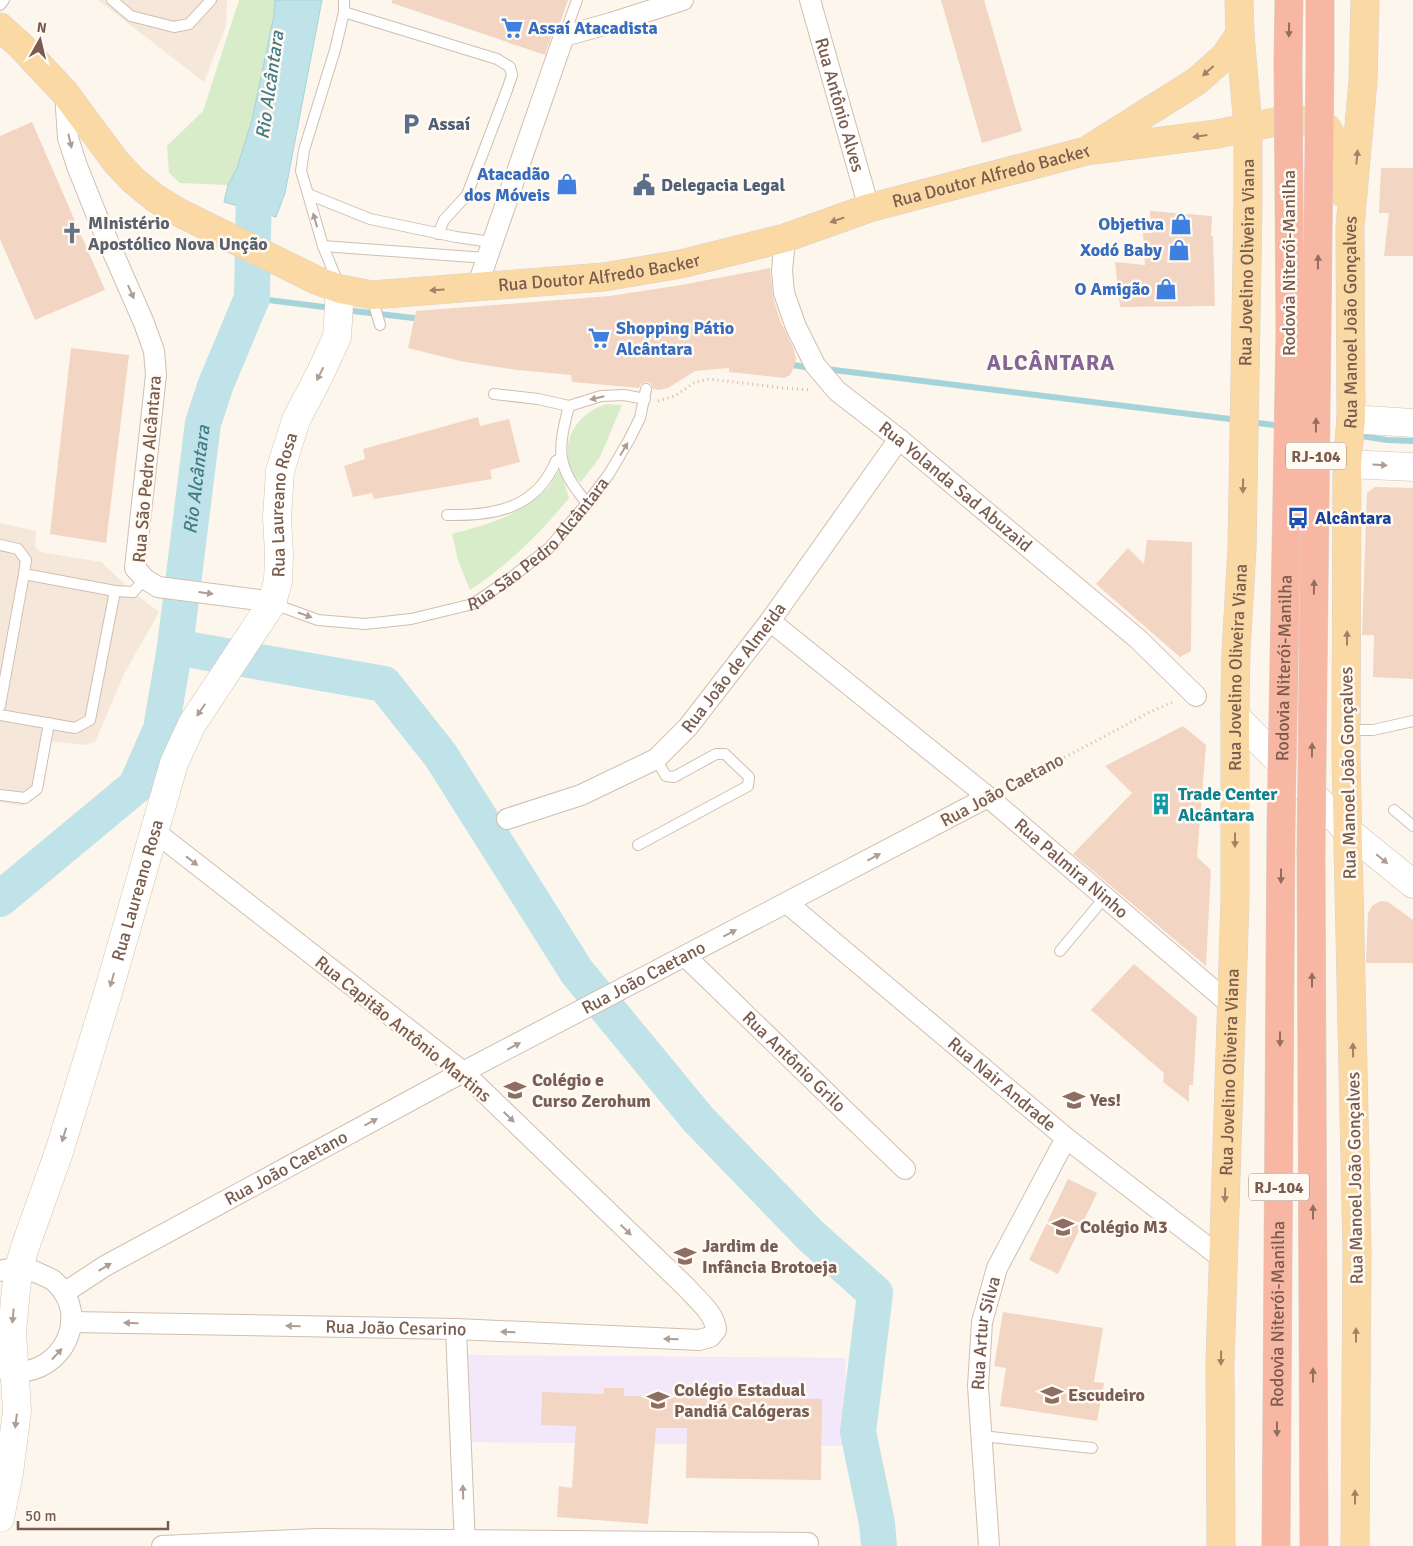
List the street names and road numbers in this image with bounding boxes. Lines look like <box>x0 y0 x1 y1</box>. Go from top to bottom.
street label: Rua Antônio Alves <box>810 35 869 175</box>
street label: Rua Doutor Alfredo Backer <box>890 140 1095 212</box>
street label: Rua Jovelino Oliveira Viana <box>1234 159 1259 366</box>
street label: Rodovia Niterói-Manilha <box>1278 170 1300 356</box>
street label: Rua Manoel João Gonçalves <box>1339 215 1362 430</box>
street label: Rua Doutor Alfredo Backer <box>497 249 703 296</box>
street label: Rua São Pedro Alcântara <box>128 374 166 564</box>
street label: Rua Yolanda Sad Abuzaid <box>875 417 1036 556</box>
street label: Rua Laureano Rosa <box>266 430 302 578</box>
road number: RJ-104 <box>1286 442 1346 470</box>
street label: Rua São Pedro Alcântara <box>465 473 614 616</box>
street label: Rua Jovelino Oliveira Viana <box>1224 563 1252 771</box>
street label: Rodovia Niterói-Manilha <box>1271 575 1297 761</box>
street label: Rua João de Almeida <box>676 598 791 737</box>
street label: Rua Manoel João Gonçalves <box>1335 666 1361 879</box>
street label: Rua João Caetano <box>937 748 1067 832</box>
street label: Rua Palmira Ninho <box>1010 814 1133 923</box>
street label: Rua Laureano Rosa <box>107 817 168 964</box>
street label: Rua João Caetano <box>578 936 709 1019</box>
street label: Rua Capitão Antônio Martins <box>311 951 496 1107</box>
street label: Rua Jovelino Oliveira Viana <box>1215 968 1244 1176</box>
street label: Rua Antônio Grilo <box>738 1007 851 1117</box>
street label: Rua Nair Andrade <box>943 1032 1061 1136</box>
street label: Rua Manoel João Gonçalves <box>1342 1071 1368 1284</box>
street label: Rua João Caetano <box>221 1126 351 1210</box>
road number: RJ-104 <box>1249 1174 1309 1200</box>
street label: Rodovia Niterói-Manilha <box>1266 1221 1289 1407</box>
street label: Rua Artur Silva <box>967 1274 1005 1391</box>
street label: Rua João Cesarino <box>325 1316 467 1340</box>

